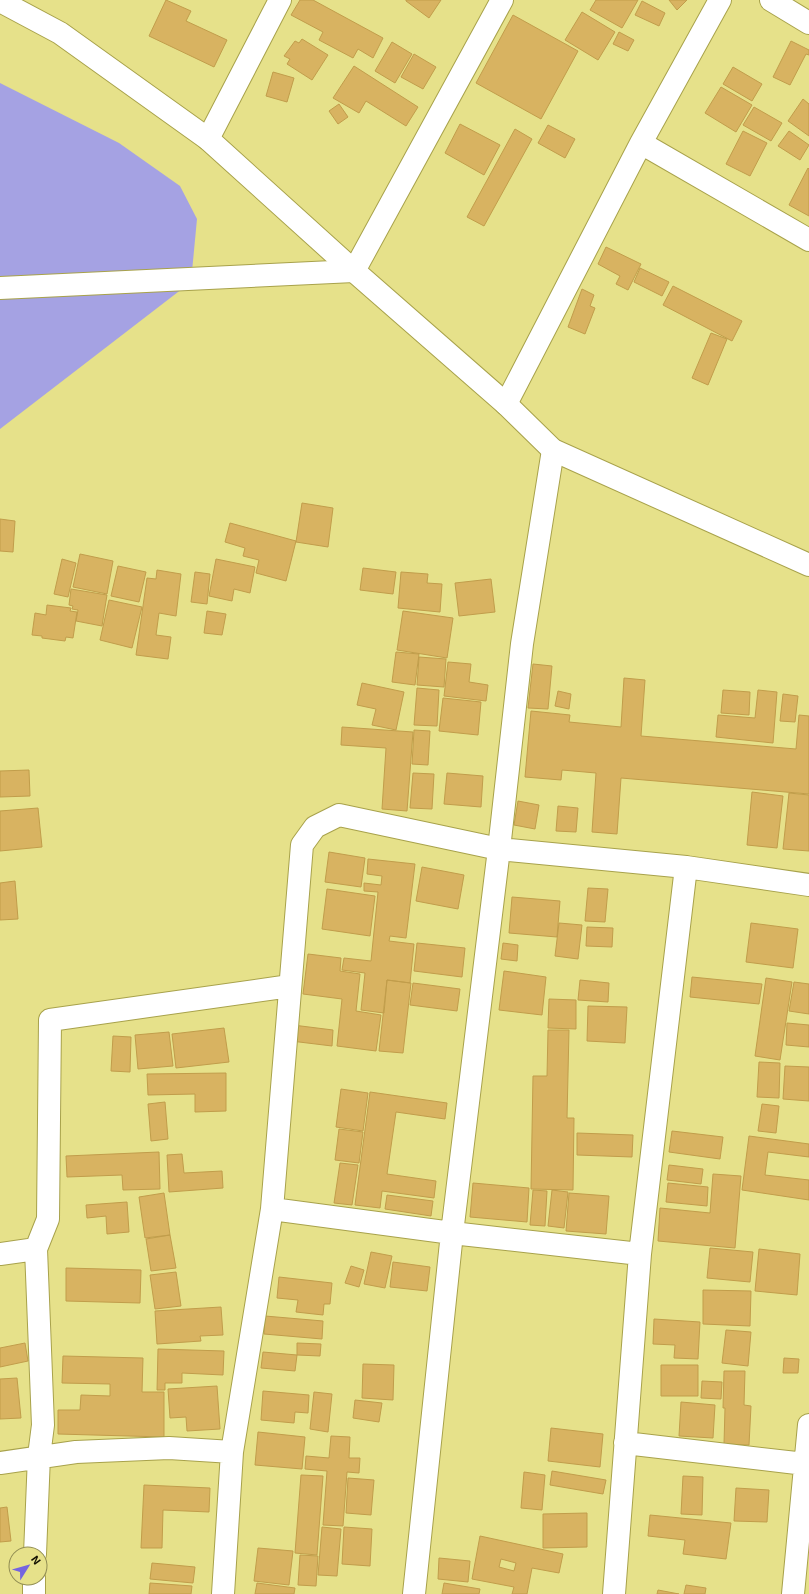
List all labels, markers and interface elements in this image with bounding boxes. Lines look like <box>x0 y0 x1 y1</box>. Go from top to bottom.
north arrow <box>8 1546 48 1586</box>
text: N <box>29 1553 44 1567</box>

